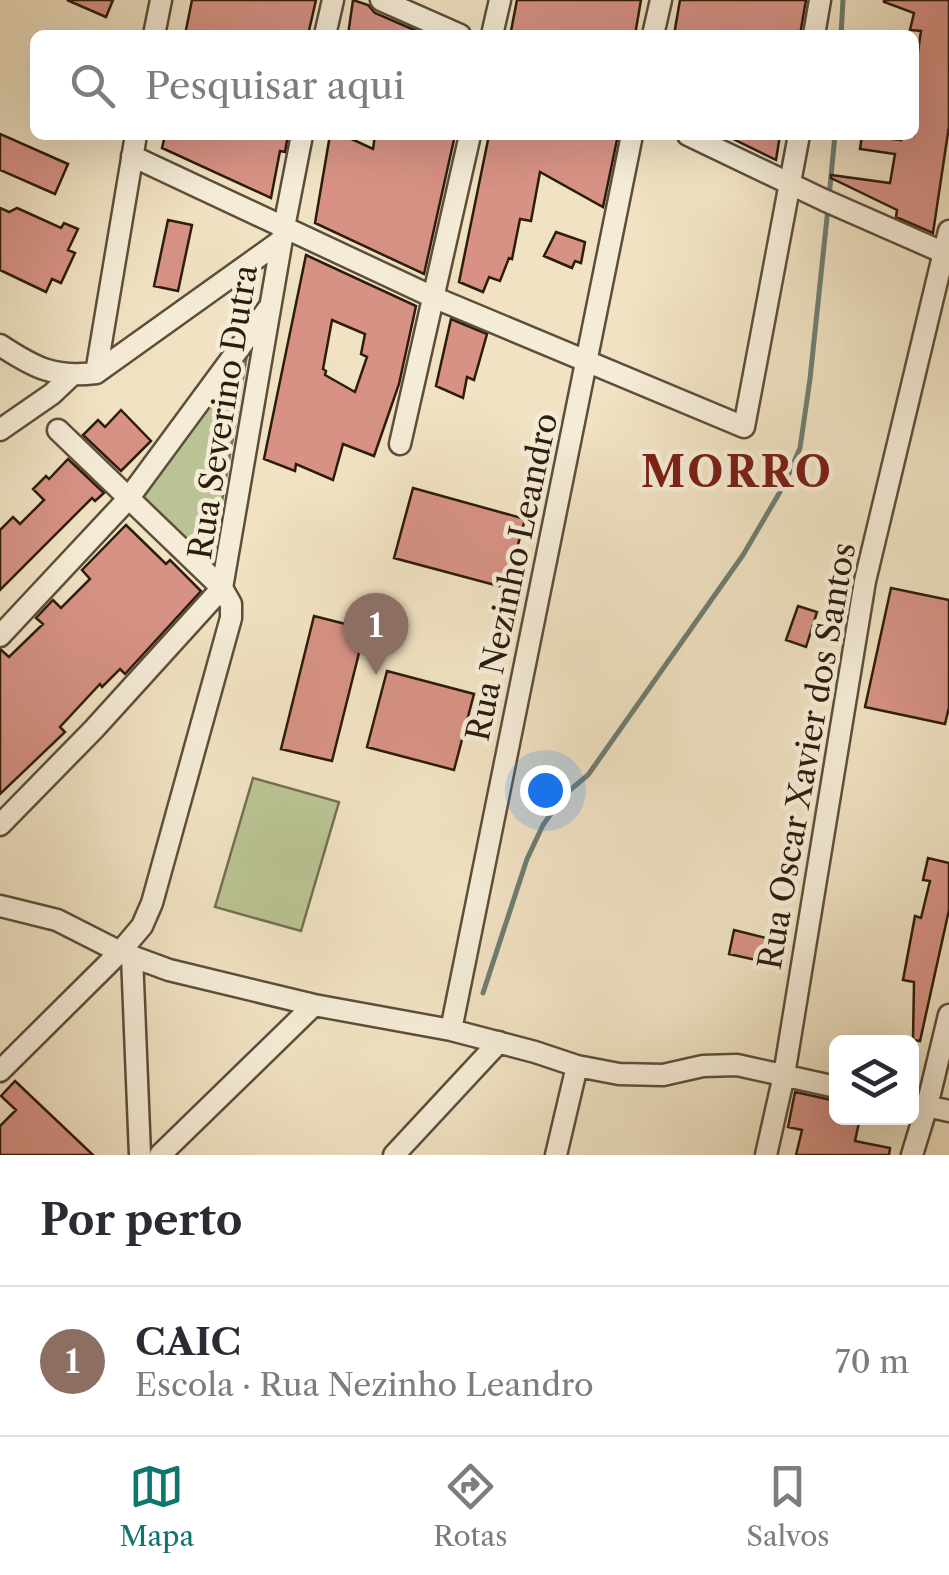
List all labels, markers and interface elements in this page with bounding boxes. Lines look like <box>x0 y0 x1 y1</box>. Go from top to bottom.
search box <box>30 30 919 140</box>
icon: search <box>65 58 120 113</box>
text: Pesquisar aqui <box>145 62 405 109</box>
street label: Rua Severino Dutra <box>180 262 265 562</box>
street label: Rua Nezinho Leandro <box>458 409 565 744</box>
district label: MORRO <box>641 446 833 498</box>
street label: Rua Oscar Xavier dos Santos <box>750 539 863 973</box>
pin: 1 <box>344 592 408 675</box>
your location <box>520 765 571 816</box>
map controls <box>829 1035 919 1125</box>
button: layers <box>829 1035 919 1125</box>
text: Por perto <box>40 1194 243 1246</box>
text: CAIC <box>135 1318 241 1365</box>
text: 1 <box>65 1342 80 1381</box>
text: 70 m <box>835 1342 909 1381</box>
text: Escola · Rua Nezinho Leandro <box>135 1365 594 1404</box>
tab: Mapa <box>119 1459 194 1553</box>
tab: Rotas <box>433 1459 507 1553</box>
tab: Salvos <box>746 1459 830 1553</box>

